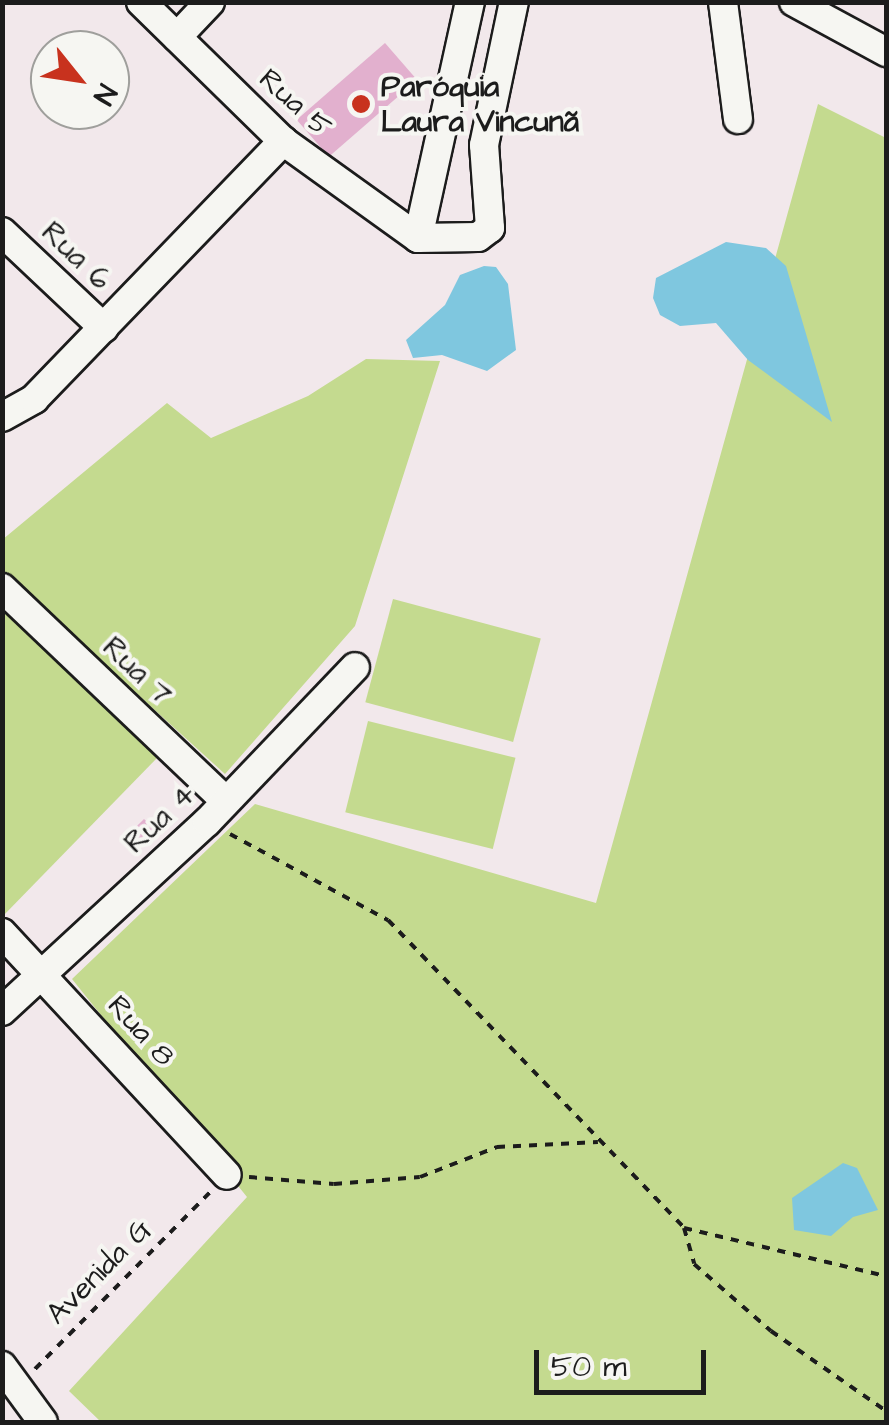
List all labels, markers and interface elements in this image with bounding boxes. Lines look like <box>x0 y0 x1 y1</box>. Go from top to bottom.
north arrow <box>30 30 130 130</box>
street label: Rua 5 <box>251 61 339 145</box>
place label: Paróquia Laura Vincunã <box>381 69 579 140</box>
text: N <box>83 77 126 112</box>
marker: Paróquia Laura Vincunã <box>350 93 372 115</box>
street label: Rua 6 <box>34 214 118 298</box>
street label: Rua 7 <box>95 629 179 713</box>
street label: Rua 4 <box>117 777 203 861</box>
street label: Rua 8 <box>100 988 182 1074</box>
street label: Avenida G <box>39 1212 159 1332</box>
scale bar <box>539 1330 712 1392</box>
text: 50 m <box>551 1346 627 1388</box>

